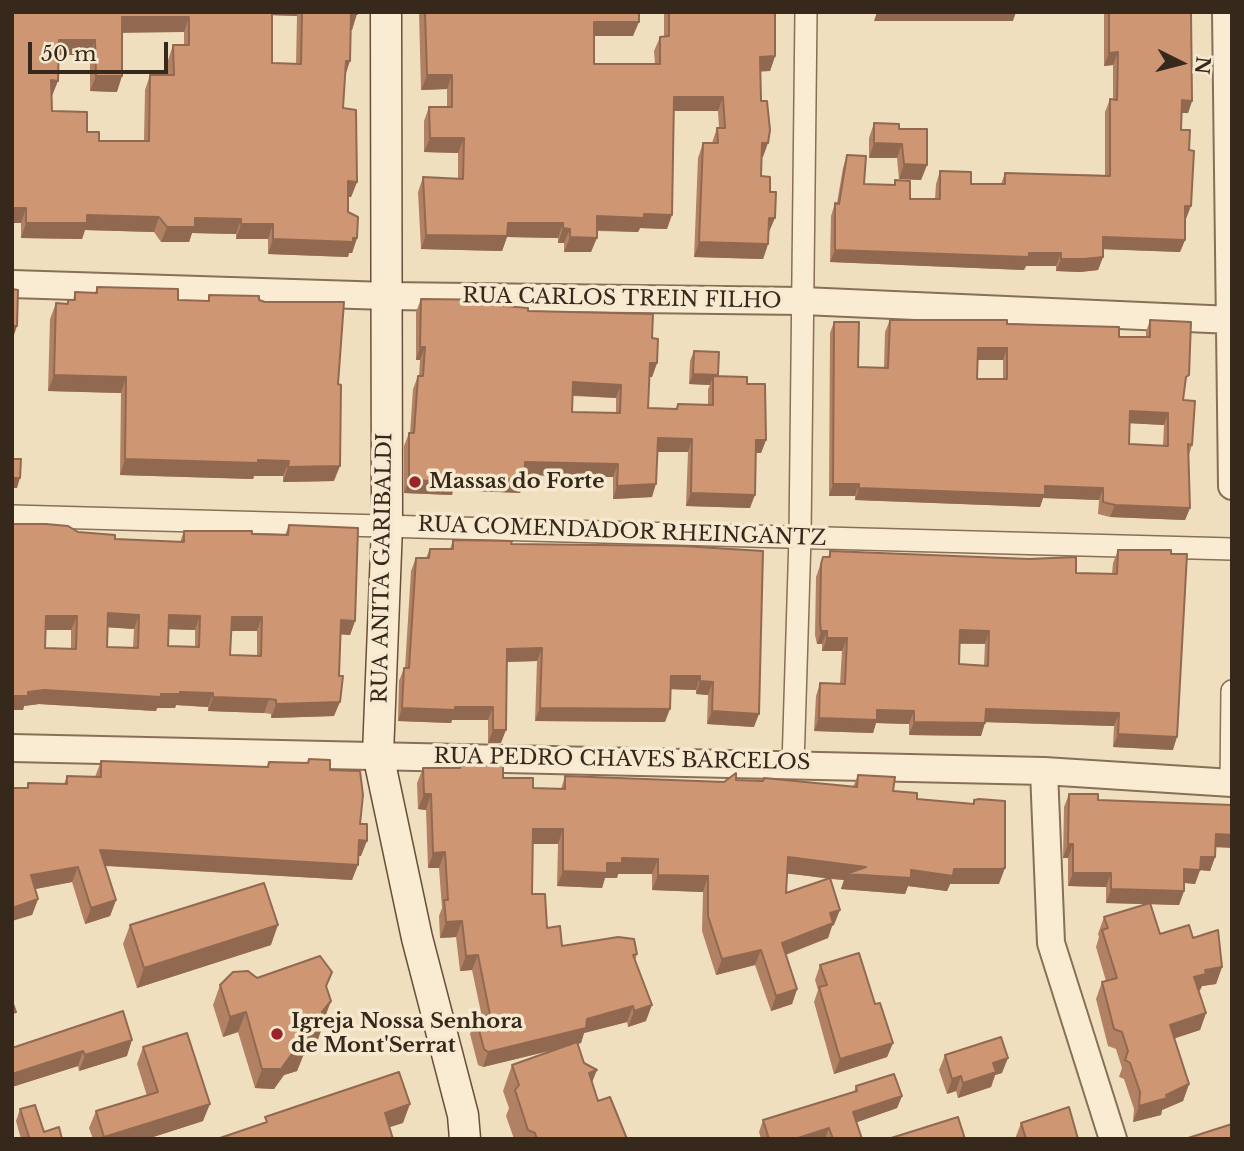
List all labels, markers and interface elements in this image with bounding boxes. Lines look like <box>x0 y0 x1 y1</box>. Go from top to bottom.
scale bar <box>32 28 172 72</box>
north arrow <box>1146 28 1216 98</box>
text: 50 m <box>41 41 96 67</box>
text: N <box>1190 55 1215 75</box>
street label: RUA CARLOS TREIN FILHO <box>462 284 782 314</box>
street label: RUA ANITA GARIBALDI <box>368 432 398 704</box>
place label: Massas do Forte <box>429 469 604 495</box>
marker: Massas do Forte <box>407 474 423 490</box>
street label: RUA COMENDADOR RHEINGANTZ <box>417 512 827 552</box>
street label: RUA PEDRO CHAVES BARCELOS <box>433 744 811 776</box>
place label: Igreja Nossa Senhora de Mont'Serrat <box>291 1009 523 1059</box>
marker: Igreja Nossa Senhora de Mont'Serrat <box>269 1026 285 1042</box>

